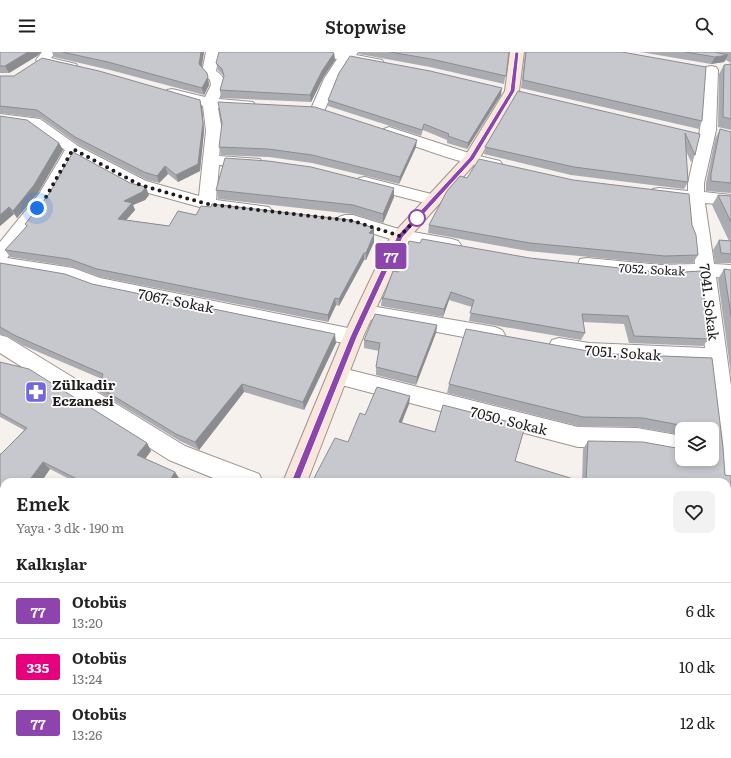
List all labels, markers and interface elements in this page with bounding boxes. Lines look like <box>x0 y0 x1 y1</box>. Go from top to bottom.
text: Stopwise <box>325 13 406 40</box>
icon: menu <box>16 15 38 37</box>
icon: search <box>693 15 715 37</box>
your location <box>27 198 47 218</box>
unlabelled marker <box>408 209 426 227</box>
line badge: 77 <box>373 243 409 269</box>
text: 77 <box>383 246 399 266</box>
street label: 7052. Sokak <box>618 258 686 280</box>
street label: 7041. Sokak <box>695 263 725 342</box>
street label: 7067. Sokak <box>136 283 216 317</box>
street label: 7051. Sokak <box>584 339 662 365</box>
place label: Zülkadir Eczanesi <box>52 374 116 410</box>
pharmacy icon: Zülkadir Eczanesi <box>23 379 49 405</box>
street label: 7050. Sokak <box>468 401 550 439</box>
map controls <box>675 422 719 466</box>
button: layers <box>675 422 719 466</box>
text: Emek <box>16 489 69 517</box>
button: heart <box>673 491 715 533</box>
text: Yaya · 3 dk · 190 m <box>16 518 124 537</box>
text: Kalkışlar <box>16 552 87 575</box>
text: Otobüs <box>72 590 126 613</box>
text: 6 dk <box>686 599 715 622</box>
text: 77 <box>30 601 46 621</box>
text: 13:20 <box>72 613 103 632</box>
text: Otobüs <box>72 646 126 669</box>
text: 10 dk <box>679 655 715 678</box>
text: 335 <box>27 657 49 677</box>
text: 13:24 <box>72 669 102 688</box>
text: Otobüs <box>72 702 126 725</box>
text: 12 dk <box>680 711 715 734</box>
text: 77 <box>30 713 46 733</box>
text: 13:26 <box>72 725 102 744</box>

